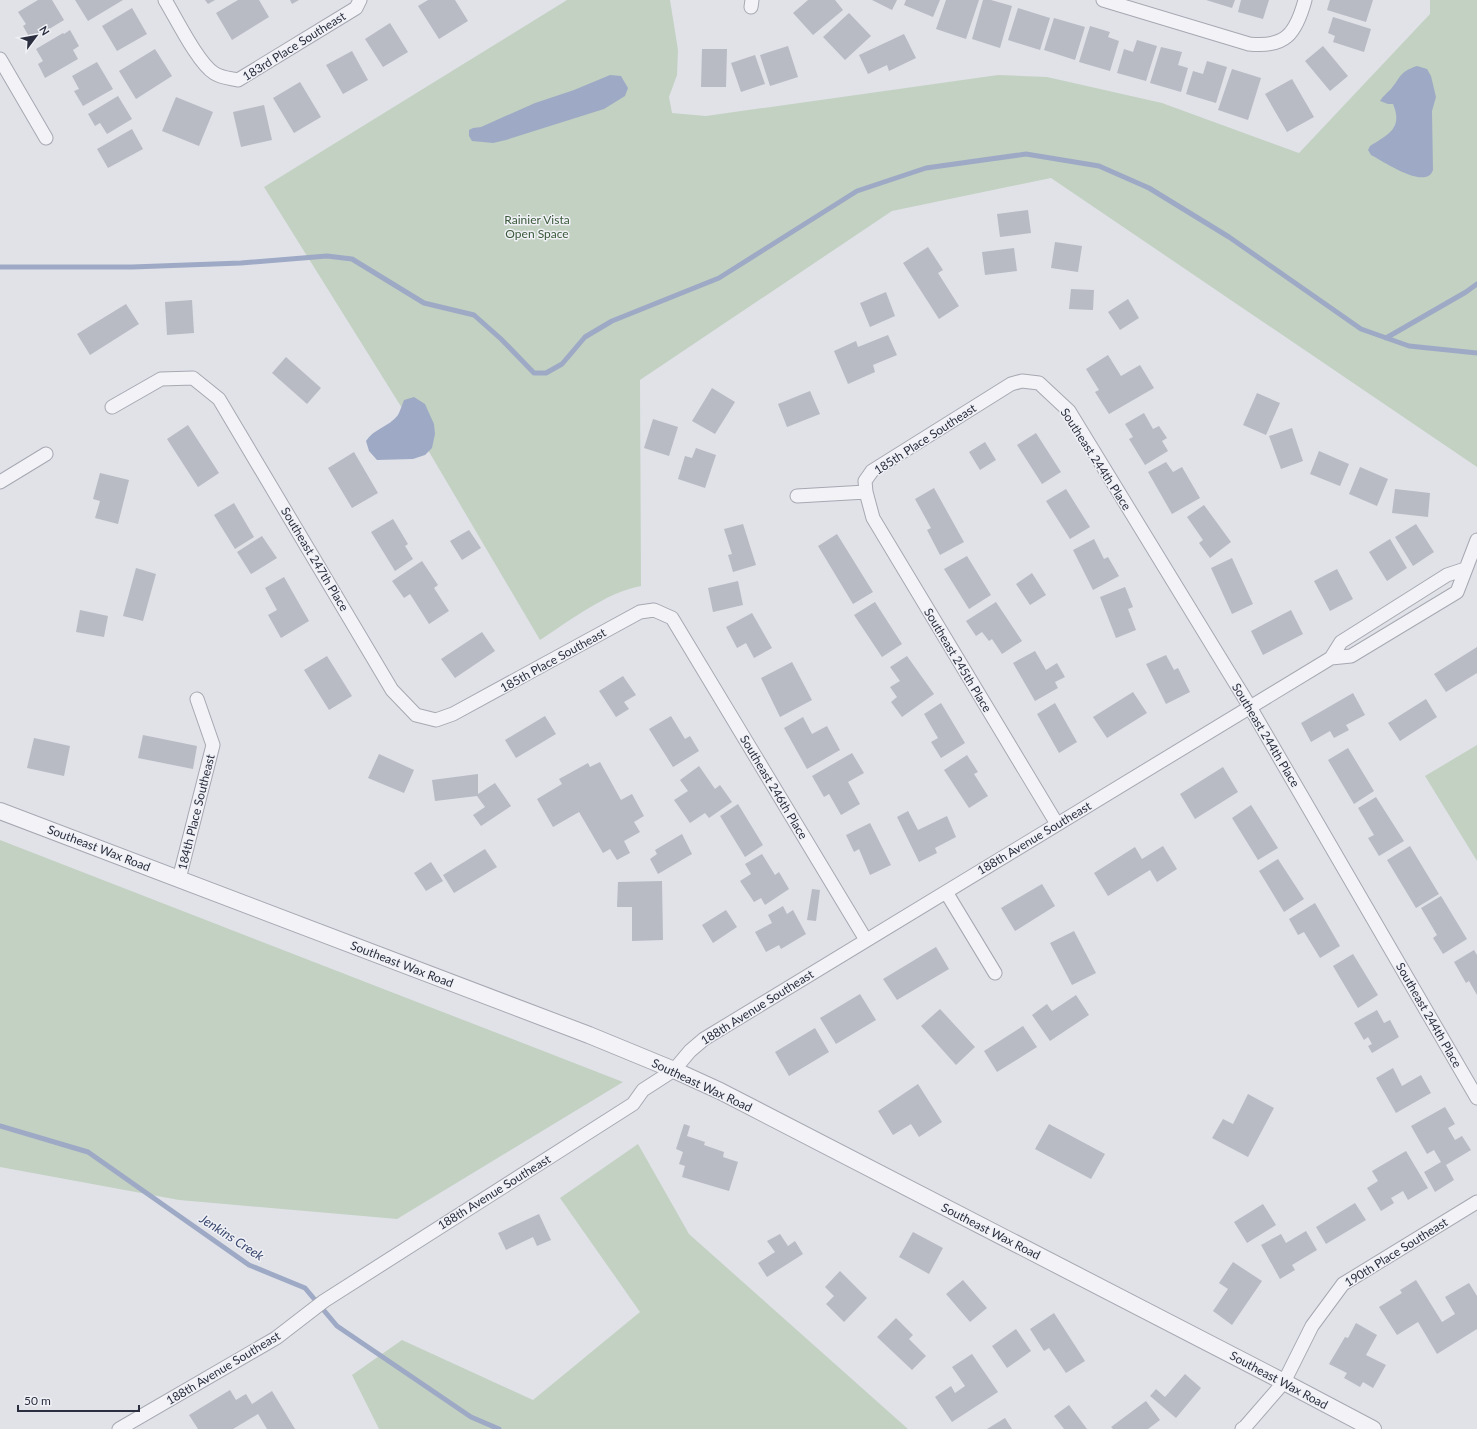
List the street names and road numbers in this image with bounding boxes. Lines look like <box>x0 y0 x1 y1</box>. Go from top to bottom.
street label: 183rd Place Southeast <box>240 8 349 84</box>
street label: 185th Place Southeast <box>871 400 979 478</box>
street label: Southeast 244th Place <box>1057 405 1135 513</box>
street label: Southeast 247th Place <box>278 504 352 614</box>
street label: Southeast 245th Place <box>921 605 995 715</box>
street label: 185th Place Southeast <box>497 624 609 695</box>
street label: Southeast 244th Place <box>1229 680 1303 790</box>
street label: Southeast 246th Place <box>737 732 811 842</box>
street label: 184th Place Southeast <box>174 752 218 871</box>
street label: 188th Avenue Southeast <box>974 798 1094 878</box>
street label: Southeast Wax Road <box>45 821 153 875</box>
street label: Southeast Wax Road <box>348 937 456 991</box>
street label: Southeast 244th Place <box>1393 960 1465 1070</box>
street label: 188th Avenue Southeast <box>698 966 817 1048</box>
street label: Southeast Wax Road <box>649 1055 755 1115</box>
street label: 188th Avenue Southeast <box>435 1151 554 1233</box>
street label: Southeast Wax Road <box>939 1200 1043 1262</box>
street label: 190th Place Southeast <box>1342 1214 1451 1290</box>
street label: 188th Avenue Southeast <box>163 1328 283 1408</box>
street label: Southeast Wax Road <box>1227 1348 1331 1412</box>

